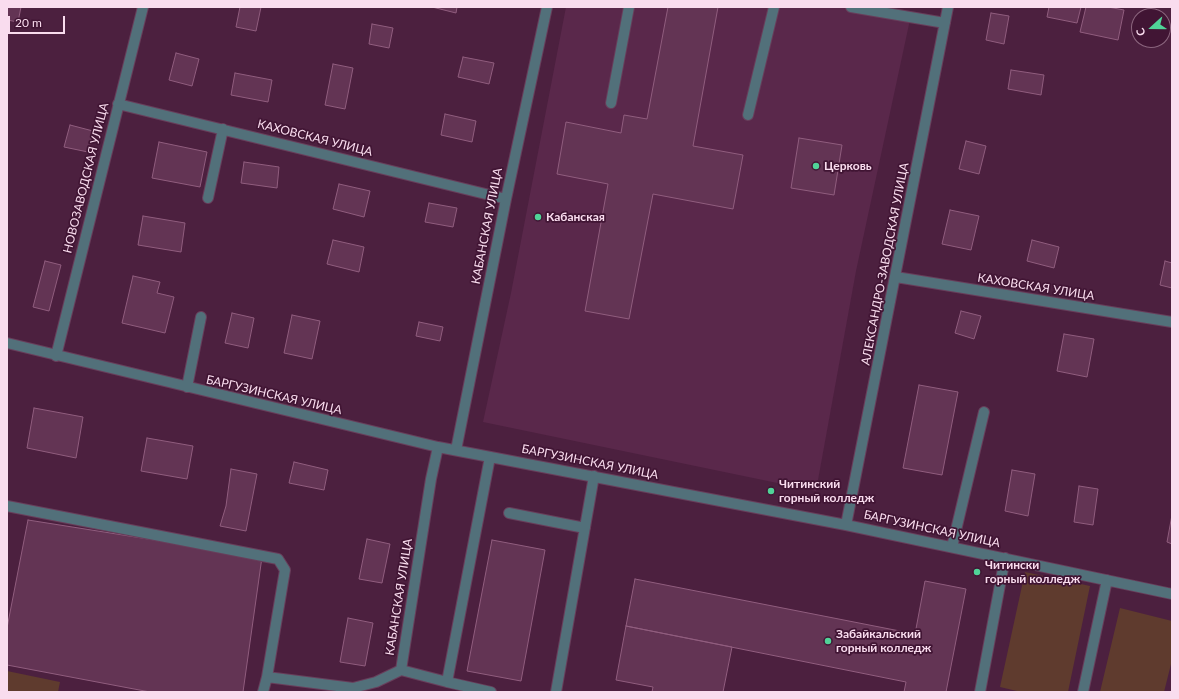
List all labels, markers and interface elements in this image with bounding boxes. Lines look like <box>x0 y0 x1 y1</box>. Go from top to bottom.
scale bar <box>10 8 67 34</box>
north arrow <box>1131 8 1171 48</box>
text: 20 m <box>15 15 42 30</box>
text: С <box>1133 26 1148 38</box>
street label: НОВОЗАВОДСКАЯ УЛИЦА <box>60 101 112 255</box>
street label: КАХОВСКАЯ УЛИЦА <box>256 117 374 159</box>
place label: Церковь <box>824 159 871 173</box>
marker: Церковь <box>811 161 821 171</box>
street label: АЛЕКСАНДРО-ЗАВОДСКАЯ УЛИЦА <box>858 161 912 367</box>
street label: КАБАНСКАЯ УЛИЦА <box>469 167 505 285</box>
place label: Кабанская <box>546 210 605 224</box>
marker: Кабанская <box>533 212 543 222</box>
street label: КАХОВСКАЯ УЛИЦА <box>976 271 1096 303</box>
street label: БАРГУЗИНСКАЯ УЛИЦА <box>205 372 343 418</box>
street label: БАРГУЗИНСКАЯ УЛИЦА <box>520 442 660 482</box>
place label: Читинский горный колледж <box>779 477 874 505</box>
marker: Читинский горный колледж <box>766 486 776 496</box>
street label: БАРГУЗИНСКАЯ УЛИЦА <box>862 508 1002 550</box>
street label: КАБАНСКАЯ УЛИЦА <box>383 538 415 656</box>
place label: Читински горный колледж <box>985 558 1080 586</box>
marker: Читински горный колледж <box>972 567 982 577</box>
place label: Забайкальский горный колледж <box>836 627 931 655</box>
marker: Забайкальский горный колледж <box>823 636 833 646</box>

